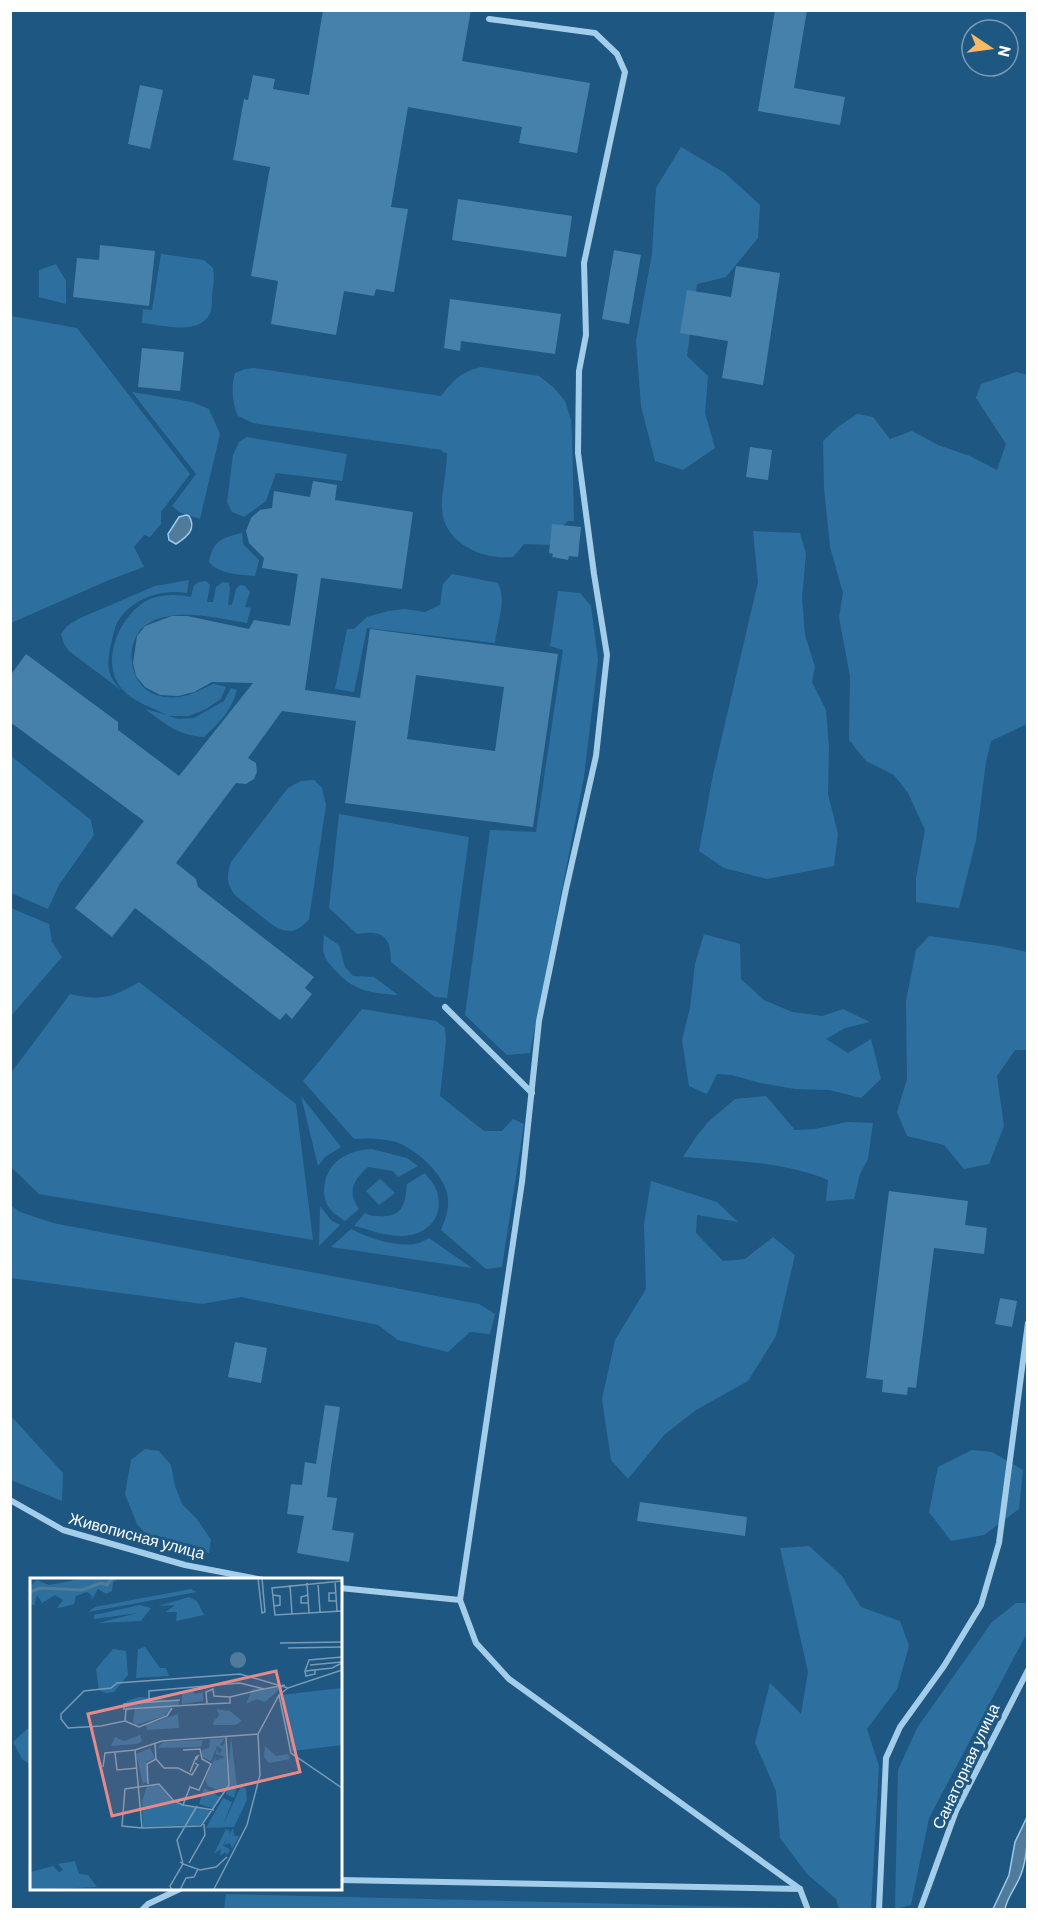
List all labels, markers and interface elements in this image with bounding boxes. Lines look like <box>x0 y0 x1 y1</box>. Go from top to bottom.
north arrow <box>960 18 1020 78</box>
text: N <box>995 44 1016 59</box>
street label: Живописная улица <box>67 1508 207 1562</box>
inset map <box>30 1578 342 1890</box>
street label: Санаторная улица <box>928 1700 1003 1832</box>

